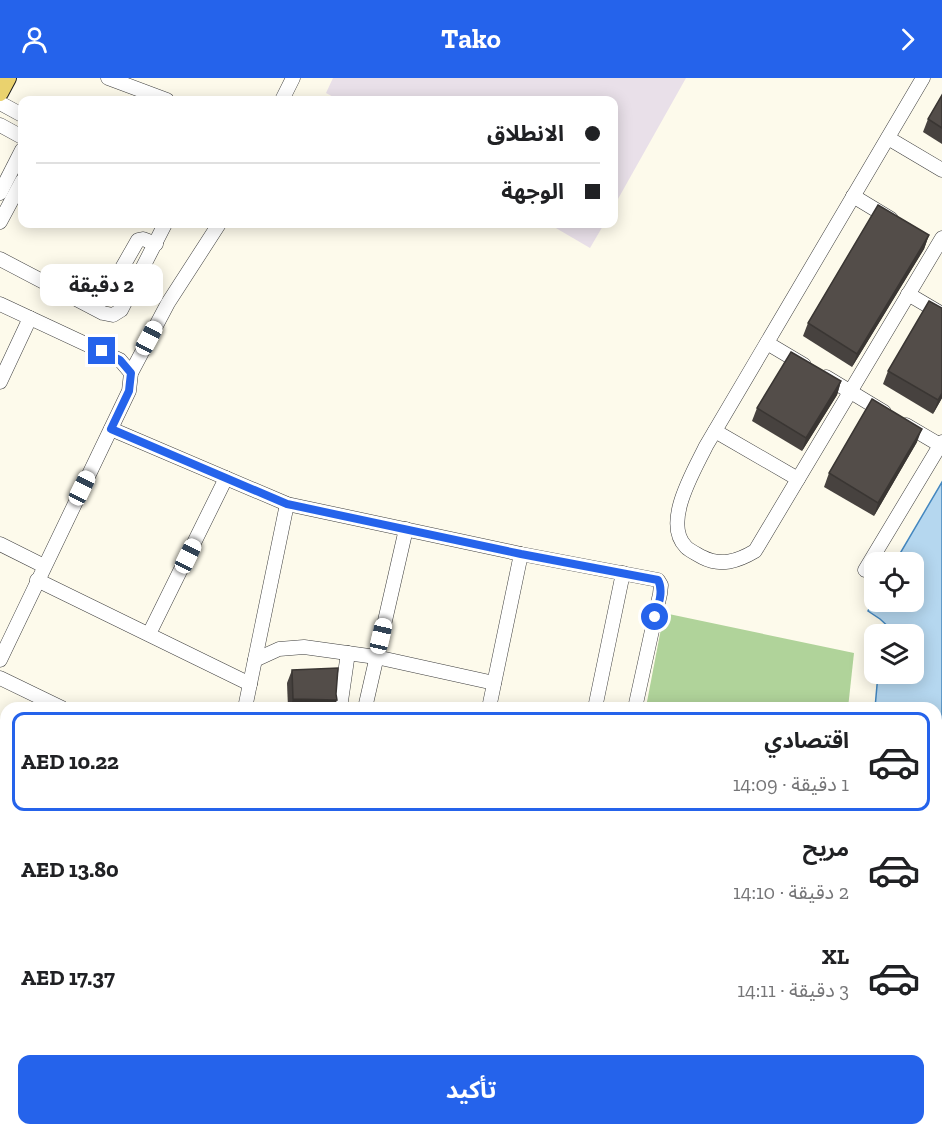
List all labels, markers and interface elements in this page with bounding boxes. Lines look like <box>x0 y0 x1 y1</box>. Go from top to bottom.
icon: person <box>18 23 51 56</box>
text: Tako <box>441 23 501 55</box>
icon: forward <box>891 23 924 56</box>
text: الانطلاق <box>487 120 564 147</box>
text: الوجهة <box>501 178 564 205</box>
callout: 2 دقيقة <box>40 264 164 306</box>
text: 2 دقيقة <box>69 273 134 297</box>
car <box>133 318 165 358</box>
route end <box>88 337 115 364</box>
car <box>66 468 98 508</box>
car <box>172 536 204 576</box>
map controls <box>864 552 924 684</box>
button: locate <box>864 552 924 612</box>
route start <box>641 603 668 630</box>
car <box>368 616 394 656</box>
button: layers <box>864 624 924 684</box>
text: اقتصادي <box>764 727 849 754</box>
icon: car <box>867 735 921 789</box>
text: AED 10.22 <box>21 748 119 775</box>
text: 1 دقيقة · 14:09 <box>733 772 849 796</box>
text: مريح <box>803 835 849 862</box>
icon: car <box>867 843 921 897</box>
text: AED 13.80 <box>21 856 119 883</box>
text: 2 دقيقة · 14:10 <box>733 880 849 904</box>
text: XL <box>822 943 849 970</box>
icon: car <box>867 951 921 1005</box>
text: AED 17.37 <box>21 964 115 991</box>
text: 3 دقيقة · 14:11 <box>737 978 849 1002</box>
button: تأكيد <box>18 1055 924 1124</box>

